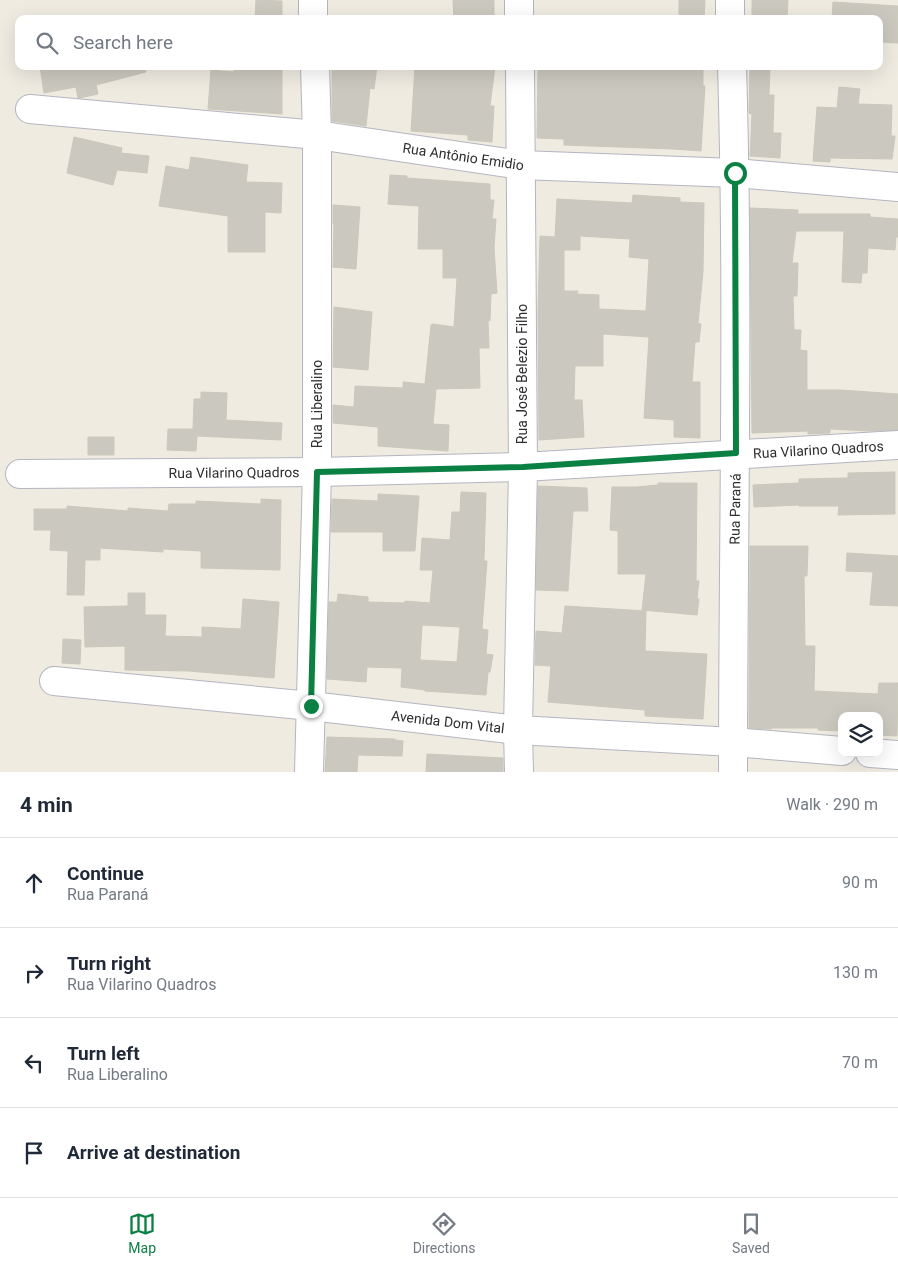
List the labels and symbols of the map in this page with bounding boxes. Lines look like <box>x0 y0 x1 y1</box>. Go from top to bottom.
street label: Rua Antônio Emidio <box>402 140 525 173</box>
route start <box>724 162 747 185</box>
street label: Rua José Belezio Filho <box>514 304 530 444</box>
street label: Rua Liberalino <box>309 360 325 448</box>
street label: Rua Vilarino Quadros <box>753 438 884 461</box>
street label: Rua Vilarino Quadros <box>168 464 300 481</box>
street label: Rua Paraná <box>726 473 744 545</box>
route end <box>300 695 323 718</box>
street label: Avenida Dom Vital <box>390 707 505 736</box>

